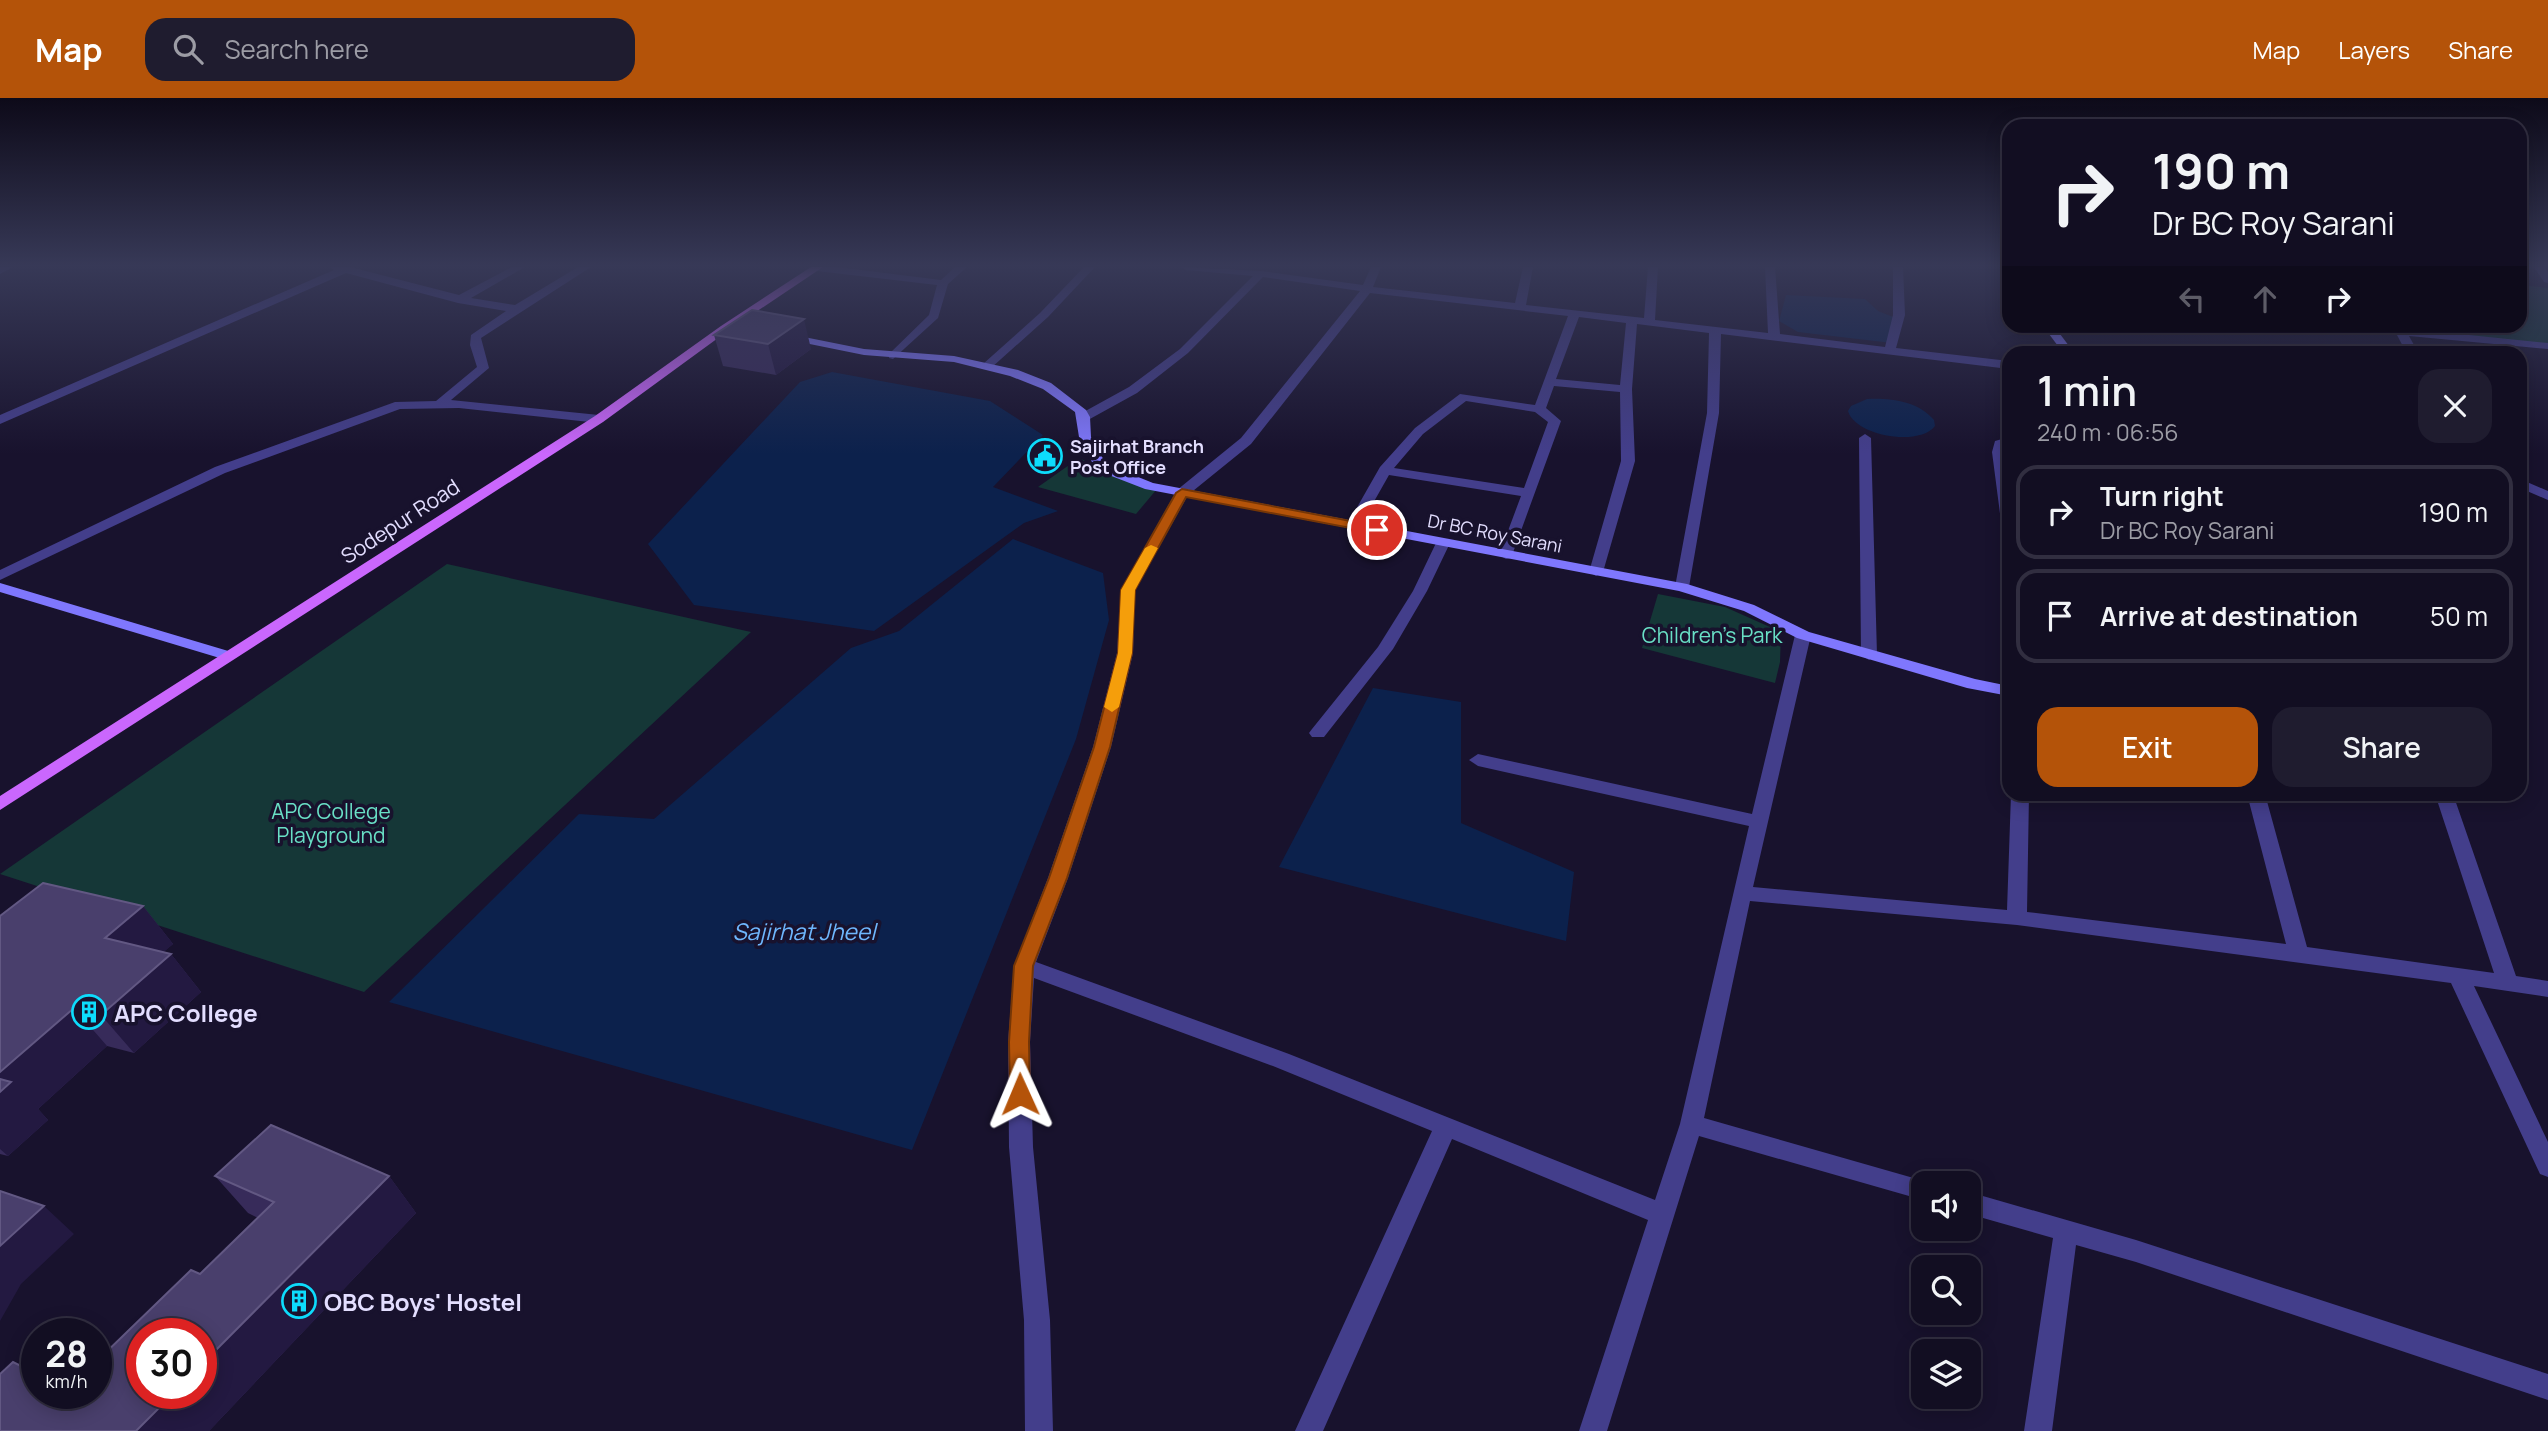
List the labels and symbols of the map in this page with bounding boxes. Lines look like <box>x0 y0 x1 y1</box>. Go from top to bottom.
place label: Sajirhat Branch Post Office <box>1070 434 1204 479</box>
public building icon: Sajirhat Branch Post Office <box>1026 437 1064 475</box>
street label: Sodepur Road <box>335 472 465 570</box>
pin <box>1347 500 1407 560</box>
street label: Dr BC Roy Sarani <box>1426 508 1564 558</box>
park label: Children's Park <box>1642 621 1783 649</box>
park label: APC College Playground <box>271 797 391 849</box>
water label: Sajirhat Jheel <box>732 915 878 947</box>
building icon: APC College <box>70 993 108 1031</box>
place label: APC College <box>114 996 258 1029</box>
position arrow <box>983 1057 1057 1131</box>
building icon: OBC Boys' Hostel <box>280 1282 318 1320</box>
place label: OBC Boys' Hostel <box>324 1285 522 1318</box>
speed limit sign: 30 <box>126 1318 217 1409</box>

